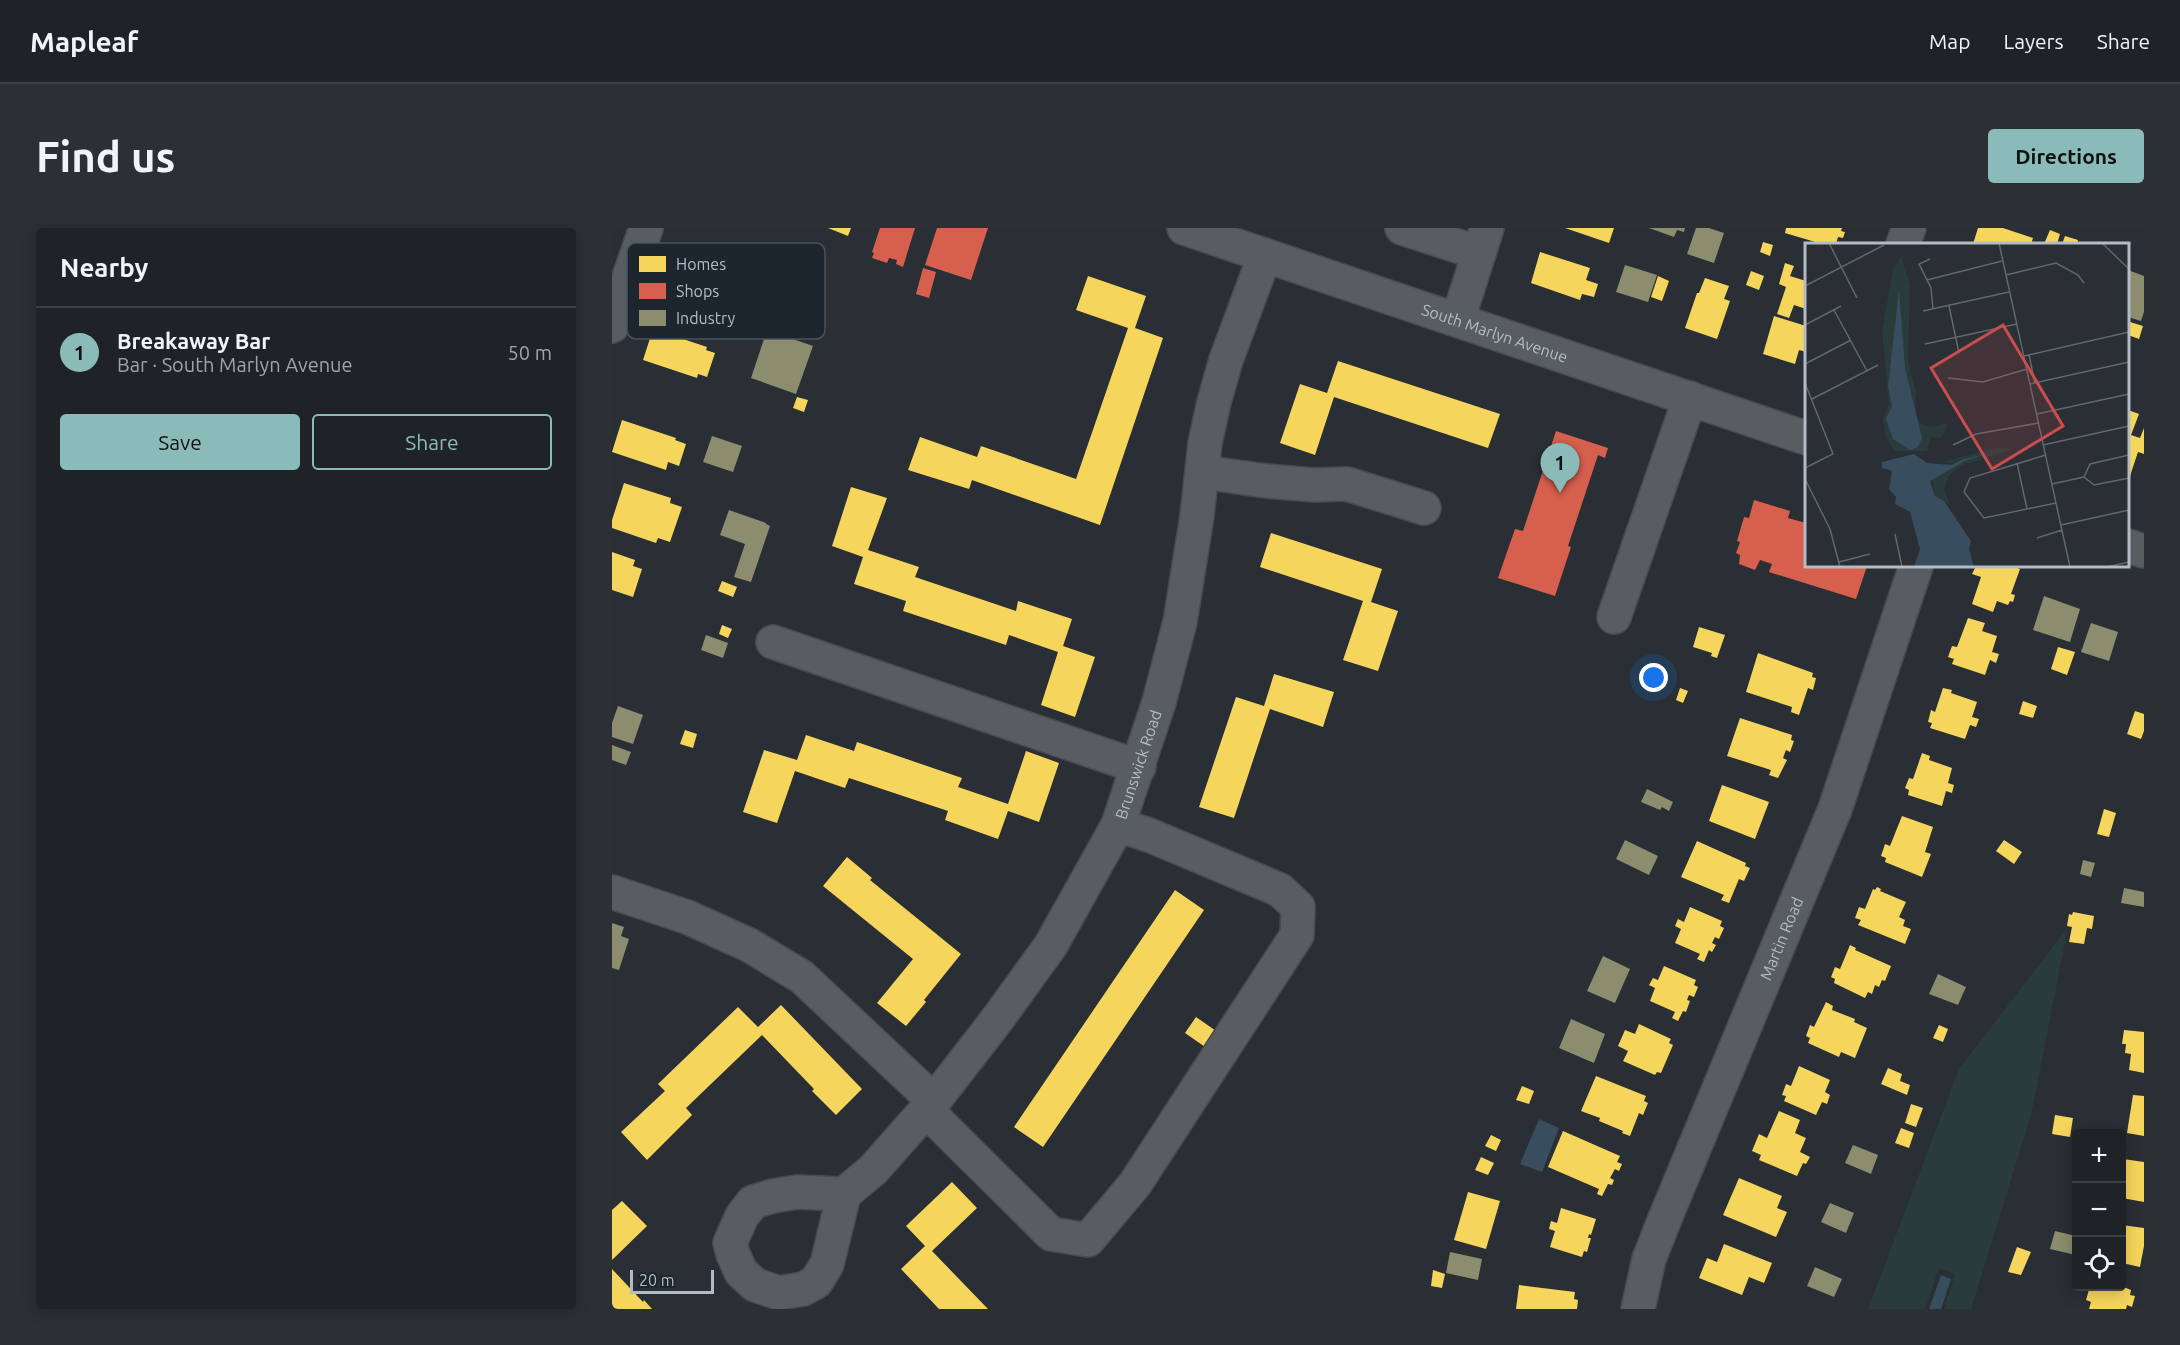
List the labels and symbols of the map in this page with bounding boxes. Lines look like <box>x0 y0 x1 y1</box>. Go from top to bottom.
legend <box>627 243 825 339</box>
inset map <box>1805 243 2129 567</box>
text: Homes <box>676 255 726 273</box>
text: Shops <box>676 282 719 300</box>
street label: South Marlyn Avenue <box>1419 300 1570 366</box>
text: Industry <box>676 309 735 327</box>
pin: 1 <box>1540 444 1580 493</box>
your location <box>1639 663 1668 692</box>
street label: Brunswick Road <box>1112 708 1165 821</box>
street label: Martin Road <box>1756 894 1806 983</box>
scale bar <box>630 1267 714 1294</box>

